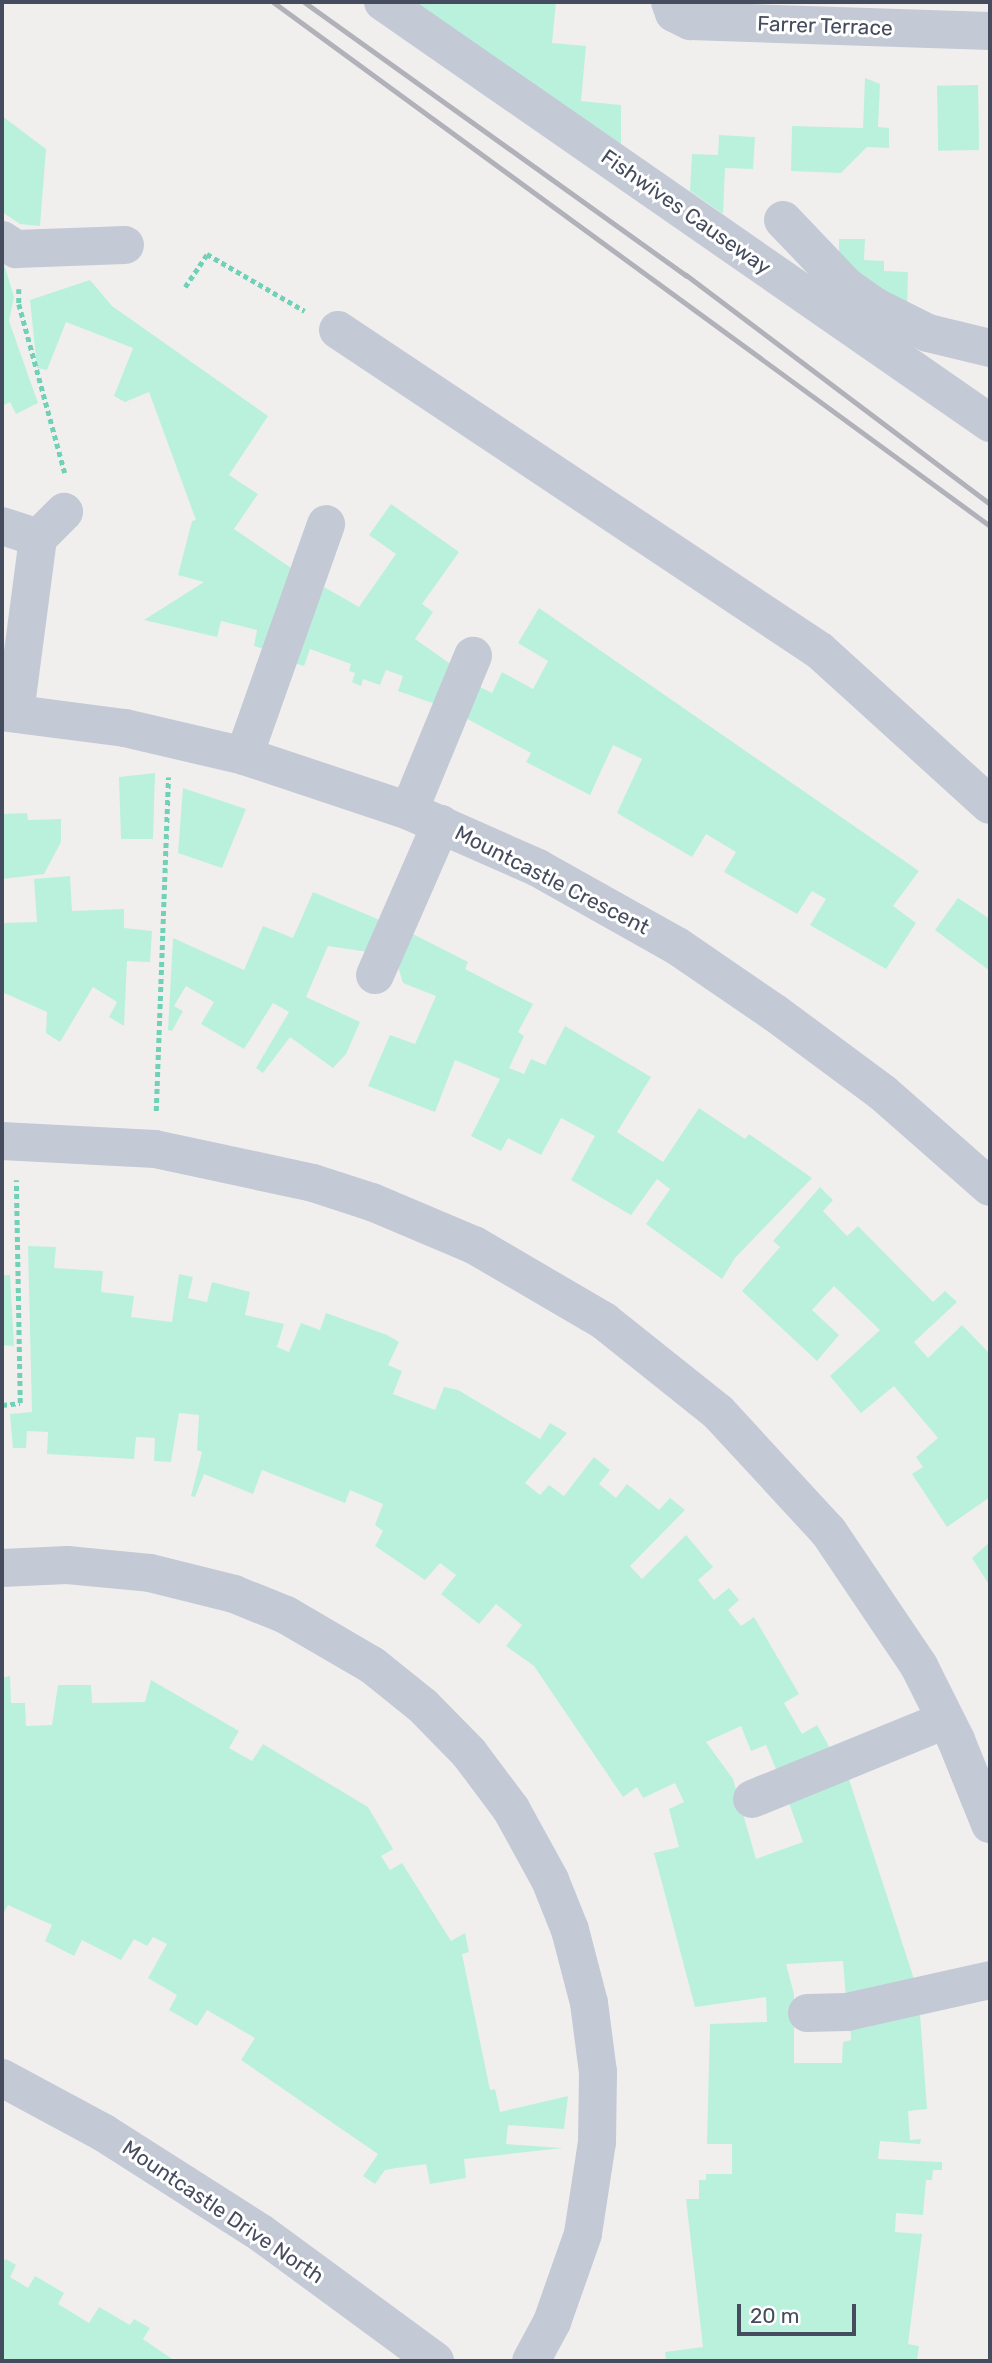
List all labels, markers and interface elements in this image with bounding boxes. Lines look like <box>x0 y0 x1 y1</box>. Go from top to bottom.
street label: Farrer Terrace <box>756 11 894 41</box>
street label: Fishwives Causeway <box>596 144 776 280</box>
street label: Mountcastle Crescent <box>451 820 653 940</box>
street label: Mountcastle Drive North <box>117 2135 329 2289</box>
scale bar <box>740 2290 859 2334</box>
text: 20 m <box>750 2303 799 2328</box>

